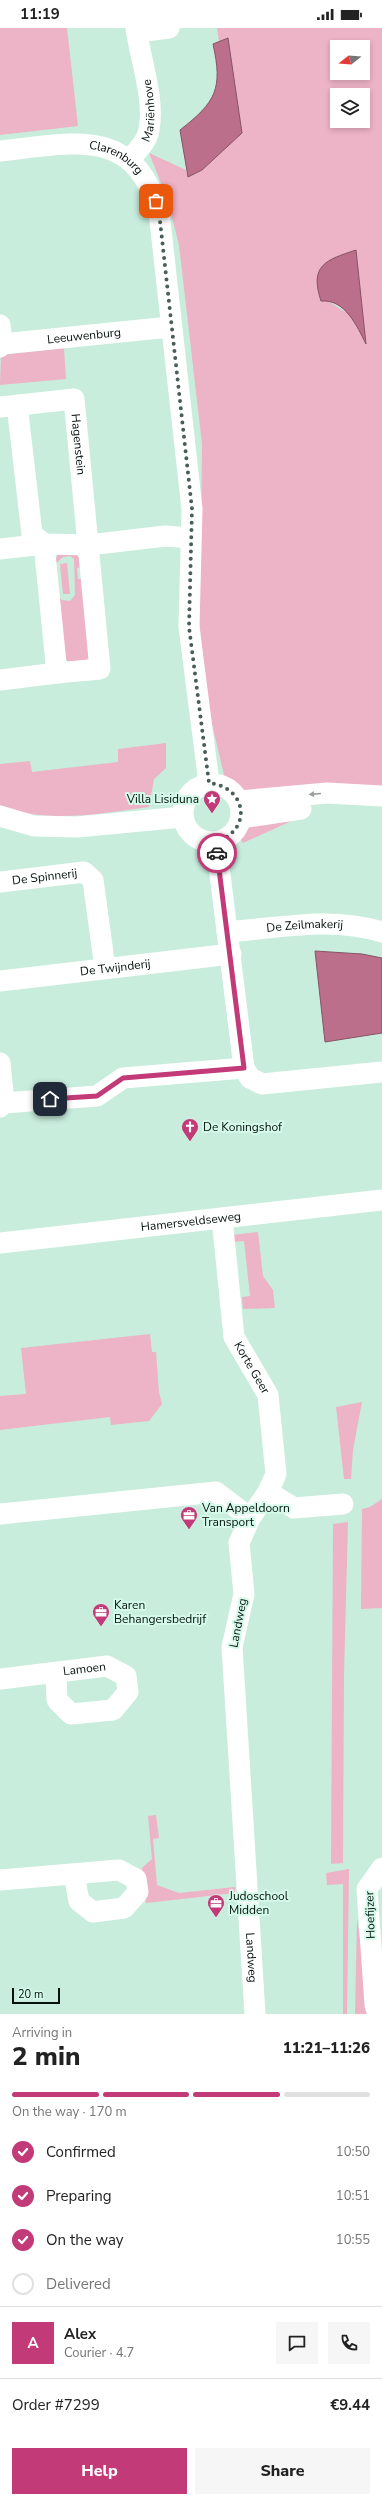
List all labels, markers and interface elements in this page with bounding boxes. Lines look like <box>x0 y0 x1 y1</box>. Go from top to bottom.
text: 11:19 <box>20 4 60 24</box>
north arrow <box>330 40 370 80</box>
map controls <box>330 40 370 128</box>
street label: Mariënhove <box>138 78 158 144</box>
button: layers <box>330 88 370 128</box>
street label: Clarenburg <box>88 137 147 178</box>
pin <box>139 184 173 218</box>
icon: bag <box>145 190 167 212</box>
street label: Leeuwenburg <box>46 324 122 347</box>
street label: Hagenstein <box>67 413 89 476</box>
place icon: Villa Lisiduna <box>202 789 222 814</box>
one-way arrow <box>309 790 321 797</box>
place label: Villa Lisiduna <box>126 791 199 807</box>
courier <box>197 833 237 873</box>
icon: car <box>206 842 228 864</box>
street label: De Spinnerij <box>11 865 78 888</box>
street label: De Zeilmakerij <box>266 916 344 936</box>
street label: De Twijnderij <box>79 955 151 980</box>
pin <box>33 1082 67 1116</box>
icon: home <box>39 1088 61 1110</box>
church icon: De Koningshof <box>180 1117 200 1142</box>
place label: De Koningshof <box>203 1119 283 1135</box>
street label: Hamersveldseweg <box>140 1208 242 1235</box>
street label: Korte Geer <box>230 1338 274 1397</box>
place label: Van Appeldoorn Transport <box>201 1500 290 1530</box>
office icon: Van Appeldoorn Transport <box>179 1505 199 1530</box>
place label: Karen Behangersbedrijf <box>114 1597 207 1627</box>
street label: Landweg <box>225 1597 251 1649</box>
office icon: Karen Behangersbedrijf <box>91 1602 111 1627</box>
street label: Lamoen <box>62 1658 107 1679</box>
place label: Judoschool Midden <box>228 1888 289 1918</box>
street label: Hoefijzer <box>361 1890 379 1939</box>
office icon: Judoschool Midden <box>206 1893 226 1918</box>
street label: Landweg <box>242 1932 261 1983</box>
scale bar <box>12 1986 60 2005</box>
text: 20 m <box>18 1987 43 2002</box>
text: Arriving in <box>12 2024 72 2042</box>
text: 11:21–11:26 <box>283 2038 370 2058</box>
text: 2 min <box>12 2039 80 2074</box>
text: On the way · 170 m <box>12 2103 127 2121</box>
icon: check <box>12 2141 34 2163</box>
text: Confirmed <box>46 2142 116 2162</box>
text: 10:50 <box>336 2143 370 2161</box>
icon: check <box>12 2185 34 2207</box>
text: Preparing <box>46 2186 111 2206</box>
text: 10:51 <box>336 2187 370 2205</box>
icon: check <box>12 2229 34 2251</box>
text: On the way <box>46 2230 124 2250</box>
text: 10:55 <box>336 2231 370 2249</box>
text: Delivered <box>46 2274 111 2294</box>
button: chat <box>276 2322 318 2364</box>
button: phone <box>328 2322 370 2364</box>
text: Alex <box>64 2324 96 2344</box>
text: A <box>27 2333 39 2353</box>
text: Courier · 4.7 <box>64 2344 134 2362</box>
text: Order #7299 <box>12 2395 100 2415</box>
text: €9.44 <box>330 2395 370 2415</box>
button: Help <box>12 2448 187 2494</box>
button: Share <box>195 2448 370 2494</box>

